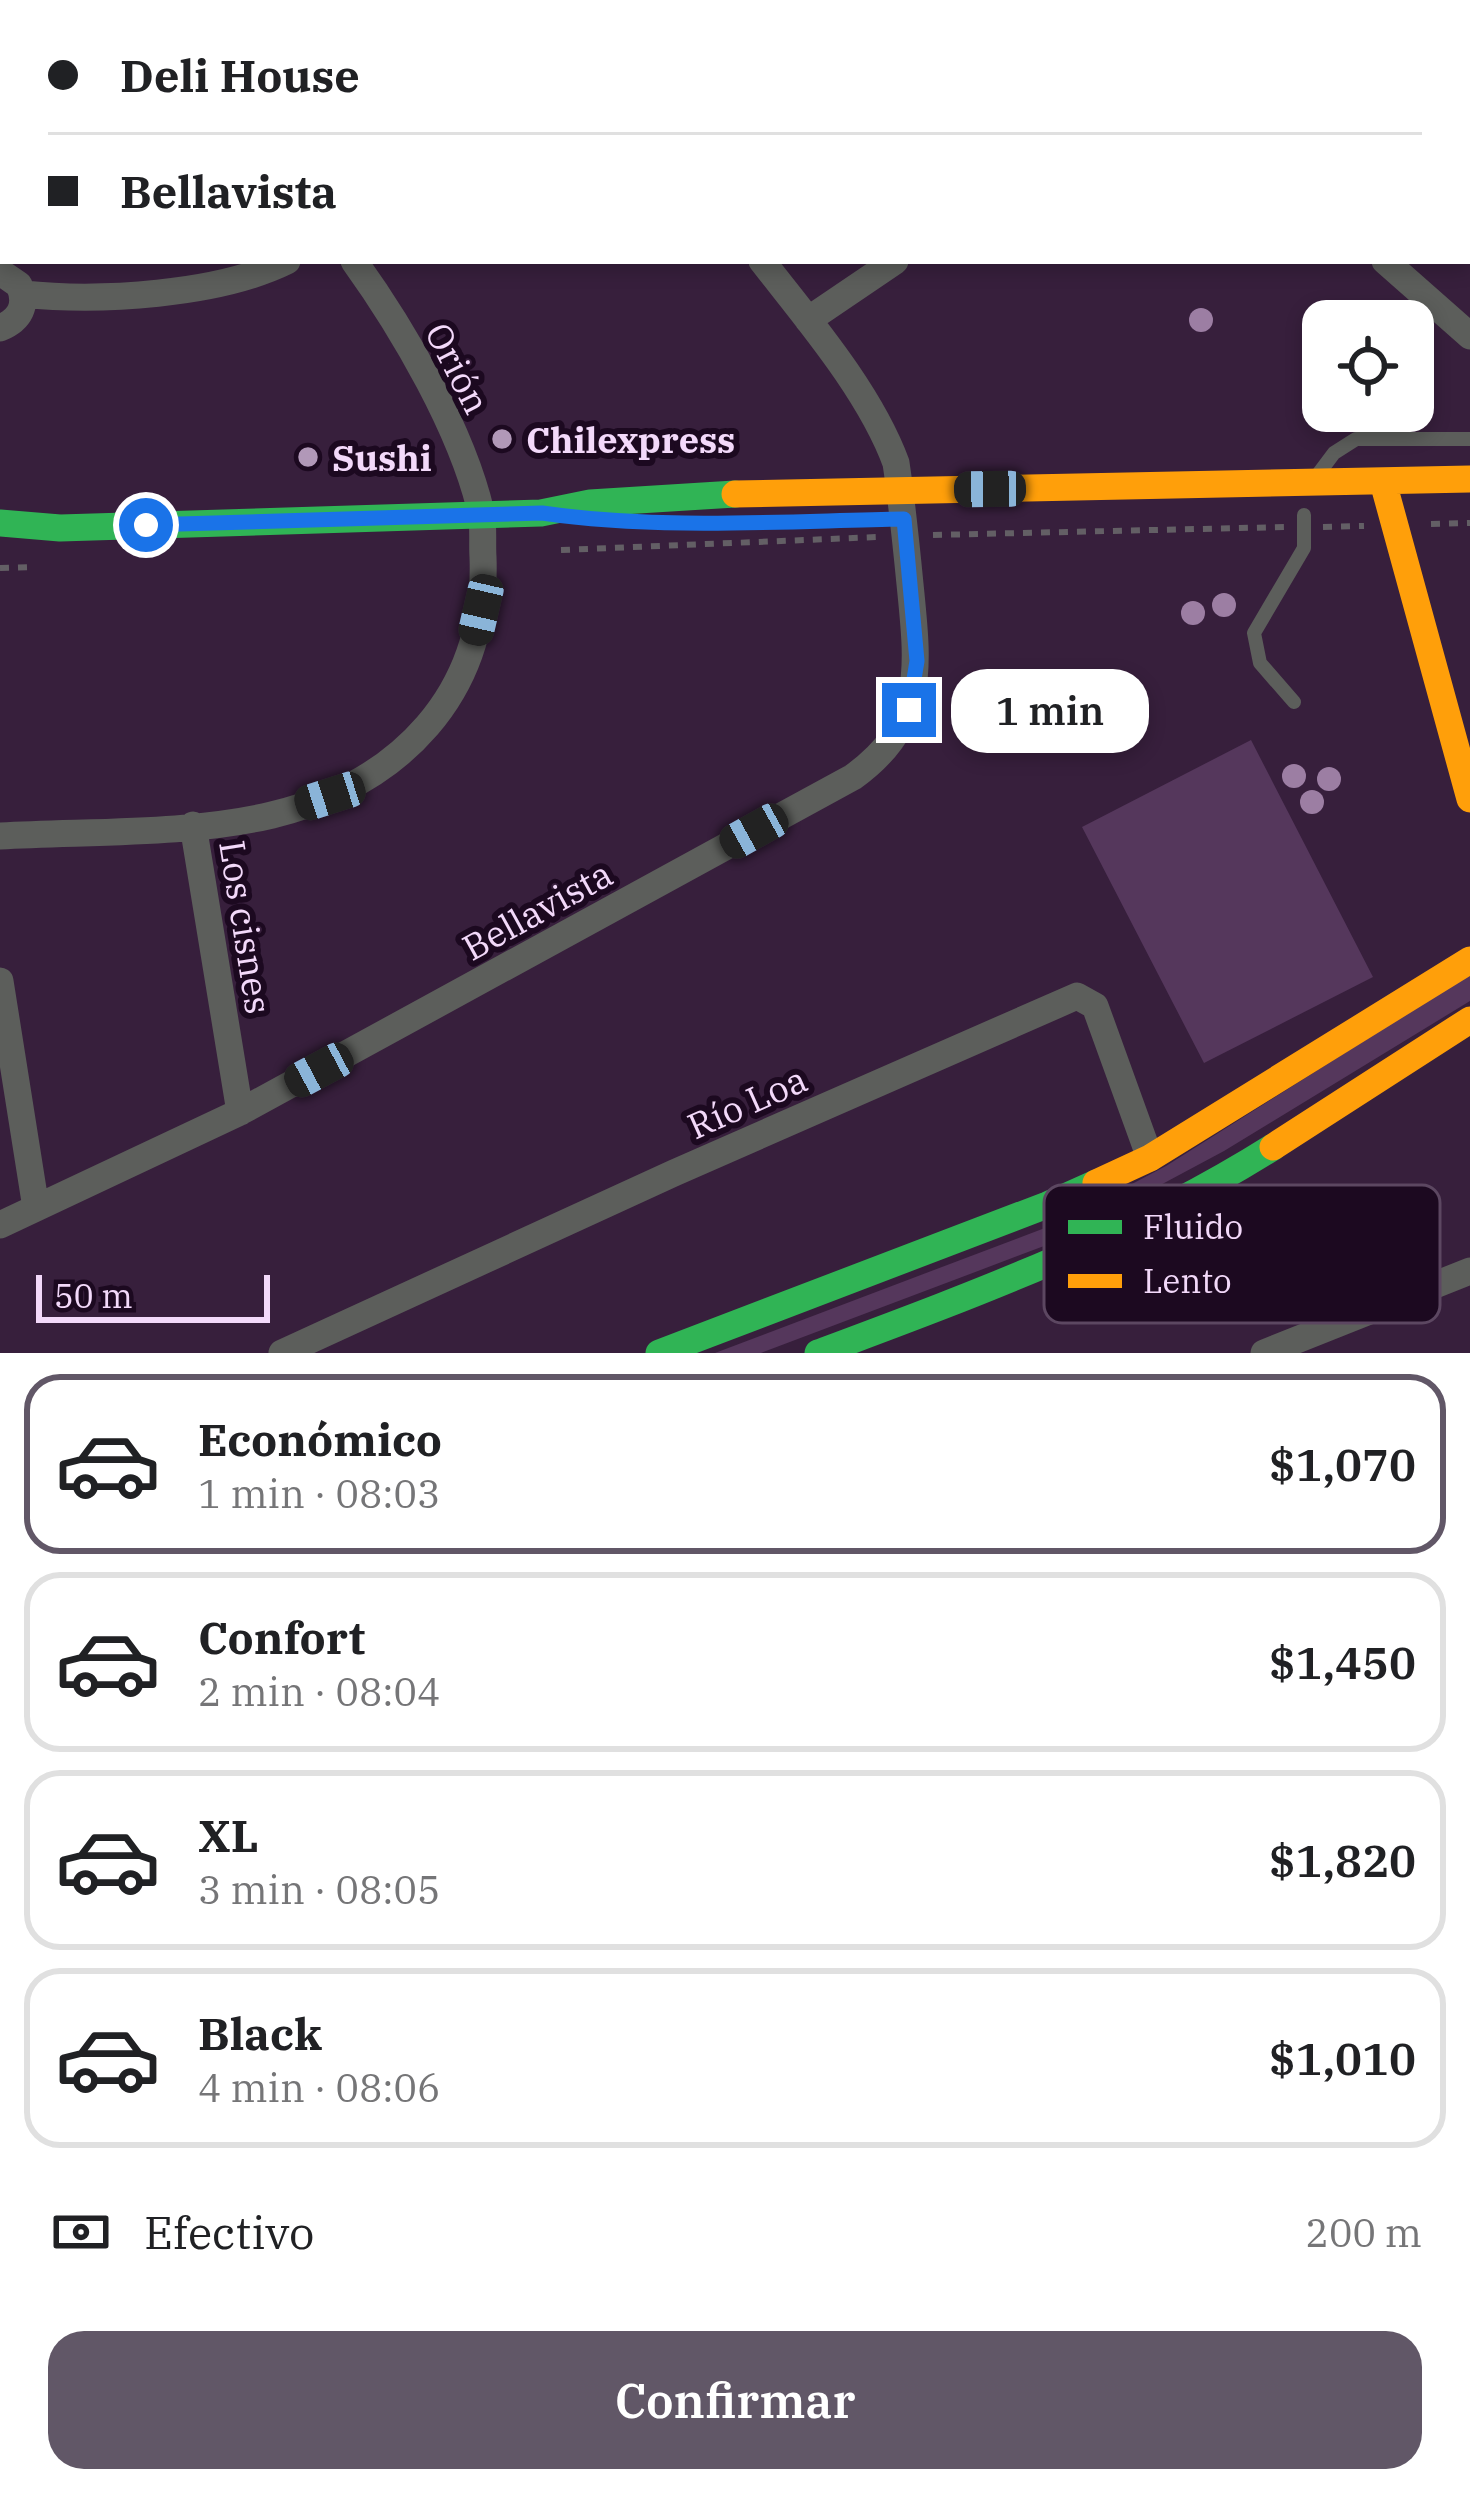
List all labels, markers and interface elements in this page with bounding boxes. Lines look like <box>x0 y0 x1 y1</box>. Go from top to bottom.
text: Deli House <box>120 46 360 104</box>
text: Bellavista <box>120 162 337 220</box>
map controls <box>1302 300 1434 432</box>
button: locate <box>1302 300 1434 432</box>
street label: Orión <box>415 314 501 422</box>
place label: Chilexpress <box>526 416 735 463</box>
marker: Chilexpress <box>489 426 515 452</box>
place label: Sushi <box>332 434 432 481</box>
marker: Sushi <box>295 444 321 470</box>
car <box>954 470 1026 508</box>
route start <box>119 498 173 552</box>
car <box>455 571 507 649</box>
callout: 1 min <box>951 668 1149 752</box>
route end <box>882 683 936 737</box>
text: 1 min <box>996 685 1104 736</box>
car <box>290 768 370 824</box>
car <box>714 798 794 864</box>
street label: Los cisnes <box>209 837 283 1017</box>
street label: Bellavista <box>454 850 620 970</box>
car <box>279 1037 359 1103</box>
street label: Río Loa <box>680 1055 814 1149</box>
legend <box>1044 1185 1440 1323</box>
text: Fluido <box>1143 1205 1243 1248</box>
text: Lento <box>1143 1259 1232 1302</box>
scale bar <box>36 1269 270 1322</box>
text: 50 m <box>54 1274 133 1317</box>
icon: car <box>54 1410 162 1518</box>
text: Económico <box>198 1410 442 1468</box>
text: $1,070 <box>1269 1435 1416 1493</box>
text: 1 min · 08:03 <box>198 1468 440 1519</box>
icon: car <box>54 1608 162 1716</box>
text: Confort <box>198 1608 365 1666</box>
text: $1,450 <box>1269 1633 1416 1691</box>
text: 2 min · 08:04 <box>198 1666 440 1717</box>
icon: car <box>54 1806 162 1914</box>
text: XL <box>198 1806 259 1864</box>
text: $1,820 <box>1269 1831 1416 1889</box>
text: 3 min · 08:05 <box>198 1864 440 1915</box>
icon: car <box>54 2004 162 2112</box>
text: Black <box>198 2004 322 2062</box>
text: $1,010 <box>1269 2029 1416 2087</box>
text: 4 min · 08:06 <box>198 2062 440 2113</box>
icon: cash <box>48 2199 114 2265</box>
text: Efectivo <box>144 2203 314 2261</box>
text: 200 m <box>1306 2207 1422 2258</box>
button: Confirmar <box>48 2331 1422 2469</box>

